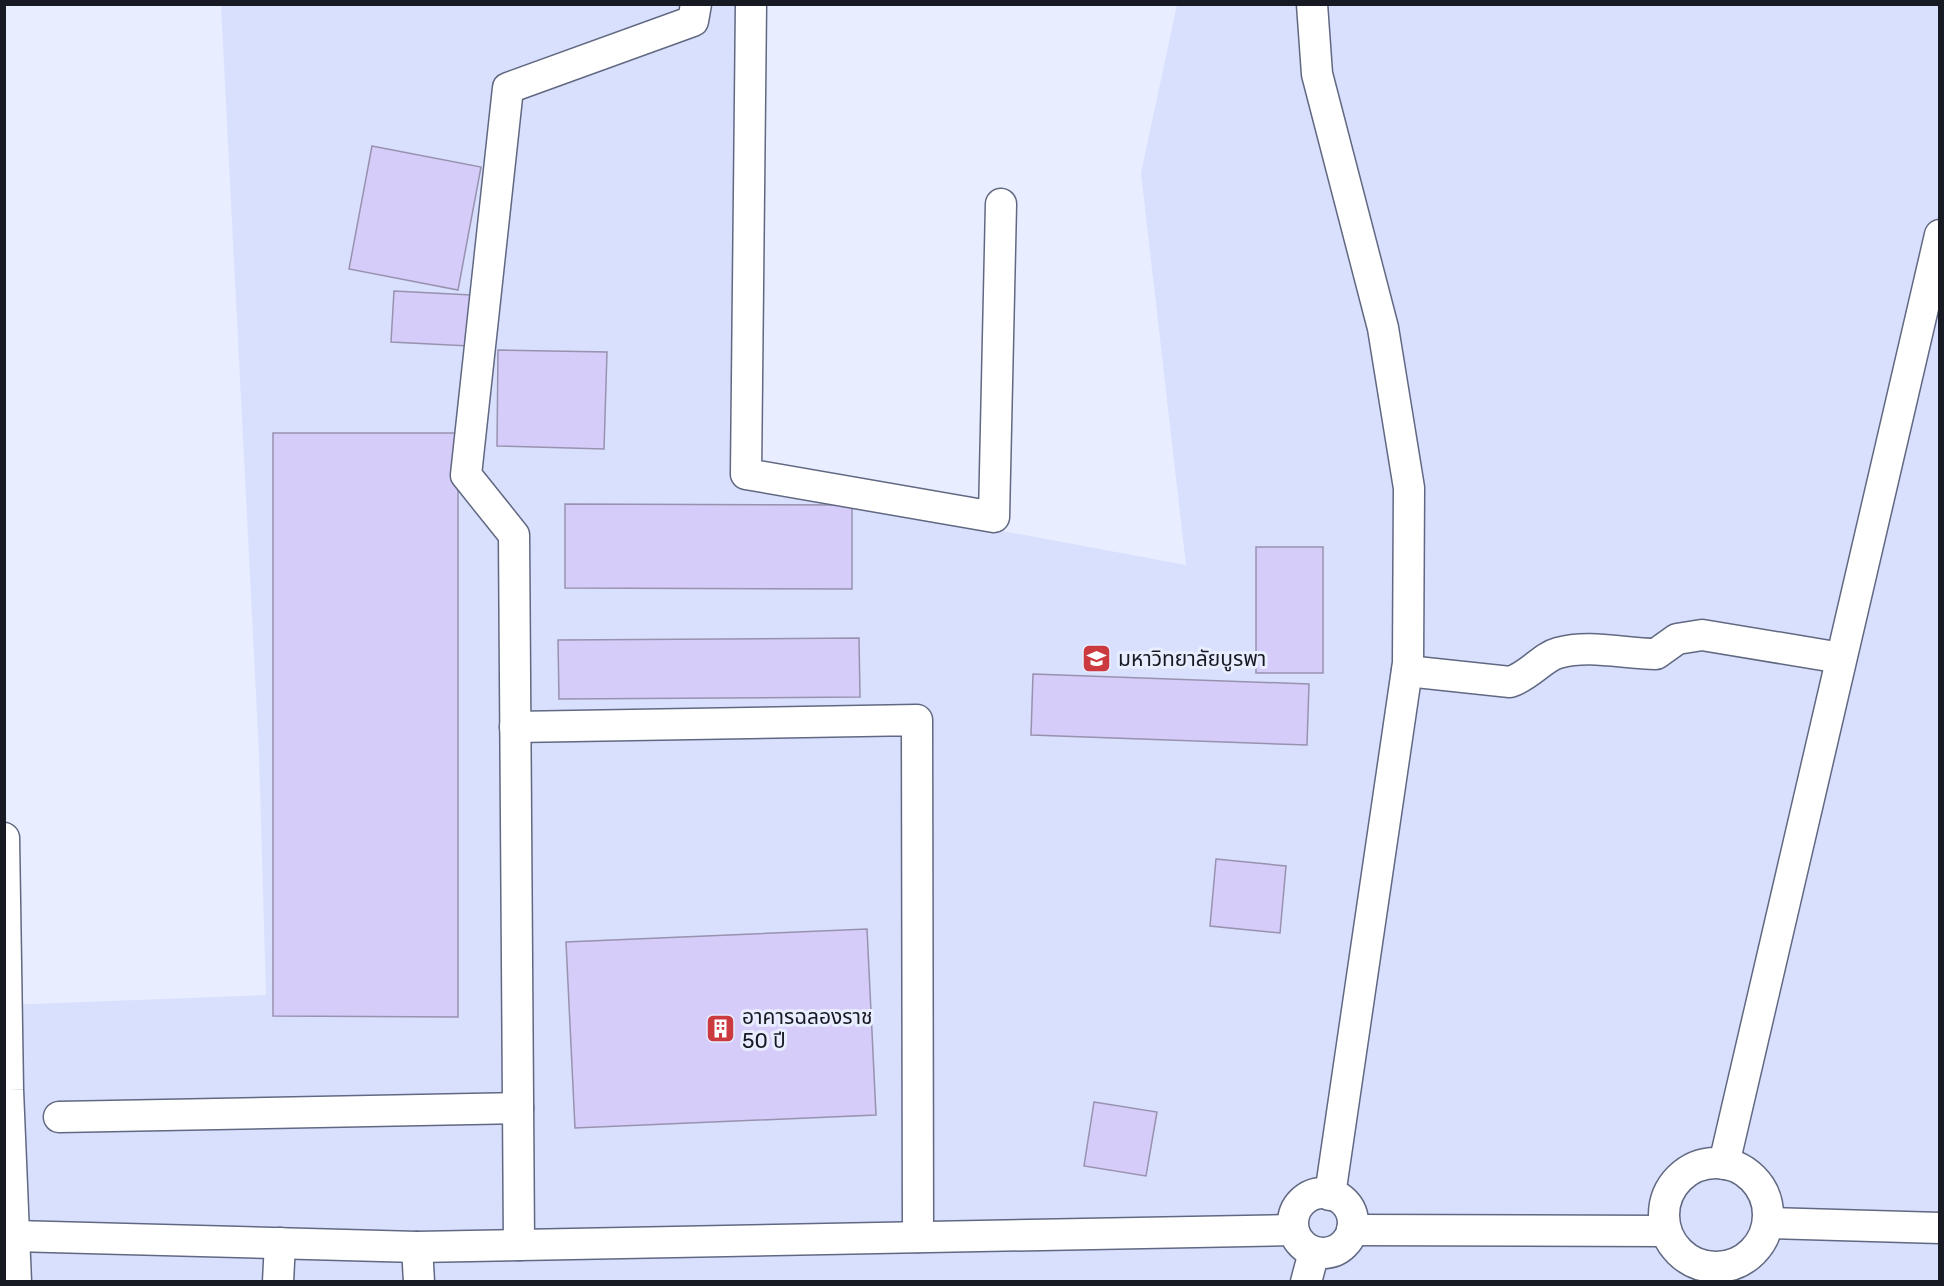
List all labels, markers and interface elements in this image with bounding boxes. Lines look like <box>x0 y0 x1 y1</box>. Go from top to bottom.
school or university icon: มหาวิทยาลัยบูรพา <box>1081 643 1113 675</box>
place label: มหาวิทยาลัยบูรพา <box>1118 646 1266 672</box>
place label: อาคารฉลองราช 50 ปี <box>742 1004 873 1053</box>
building icon: อาคารฉลองราช 50 ปี <box>705 1013 737 1045</box>

